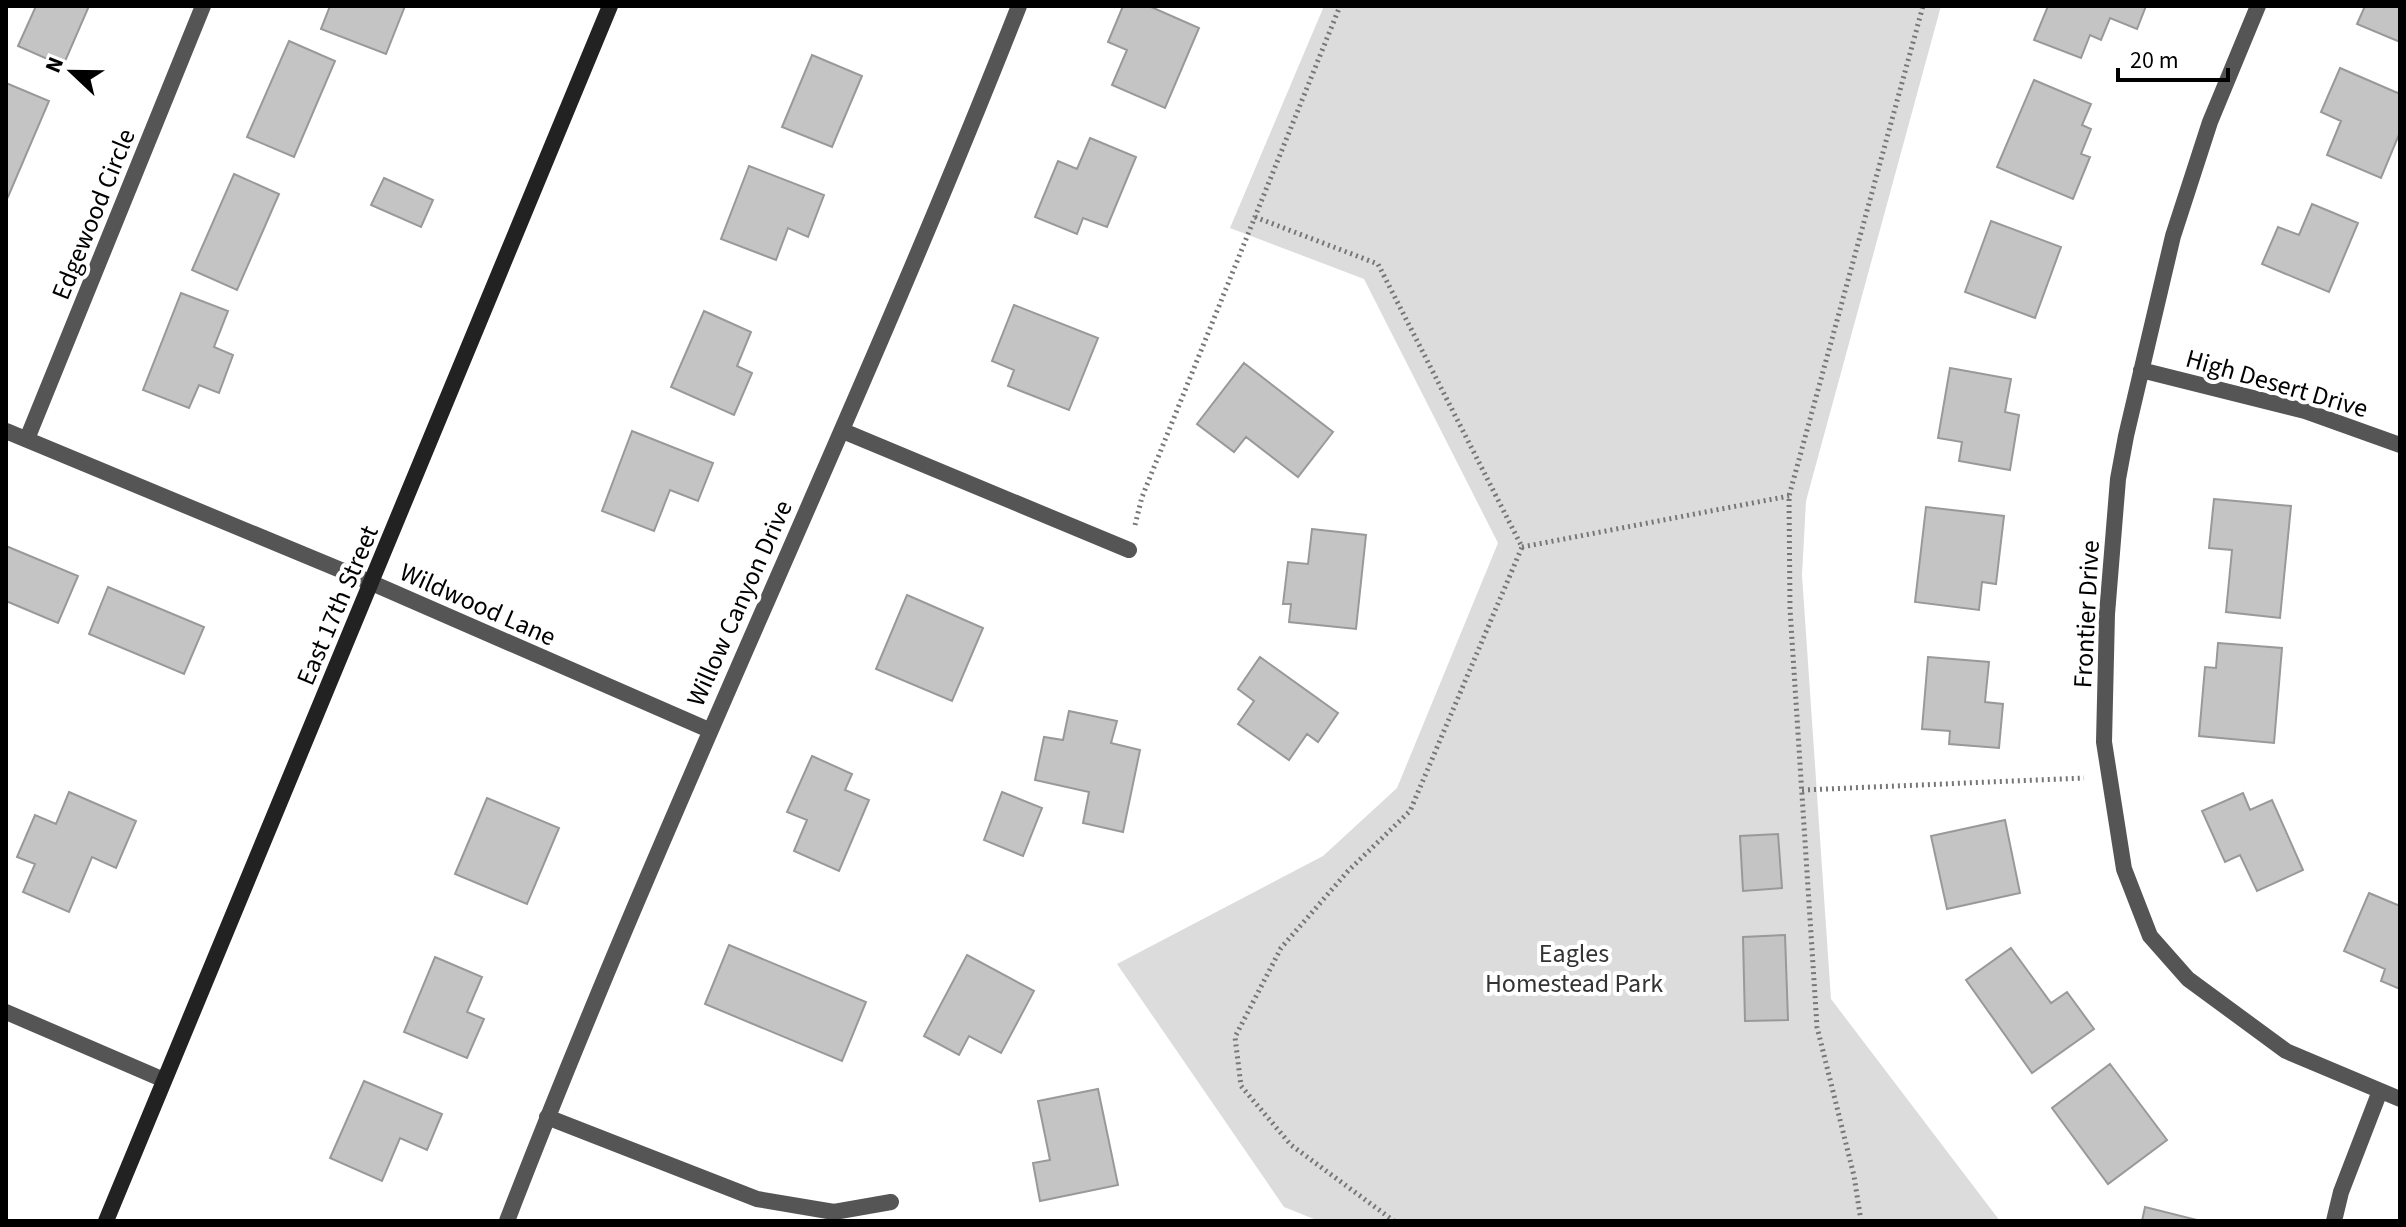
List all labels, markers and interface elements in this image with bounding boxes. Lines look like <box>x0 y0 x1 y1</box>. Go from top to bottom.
north arrow <box>32 32 112 112</box>
scale bar <box>2118 32 2228 82</box>
text: 20 m <box>2130 43 2179 78</box>
text: N <box>37 52 72 78</box>
street label: Edgewood Circle <box>42 123 145 305</box>
street label: High Desert Drive <box>2181 340 2372 427</box>
street label: Willow Canyon Drive <box>677 494 802 712</box>
street label: East 17th Street <box>287 519 388 691</box>
street label: Frontier Drive <box>2064 539 2109 689</box>
street label: Wildwood Lane <box>394 554 562 655</box>
park label: Eagles Homestead Park <box>1485 935 1663 1002</box>

